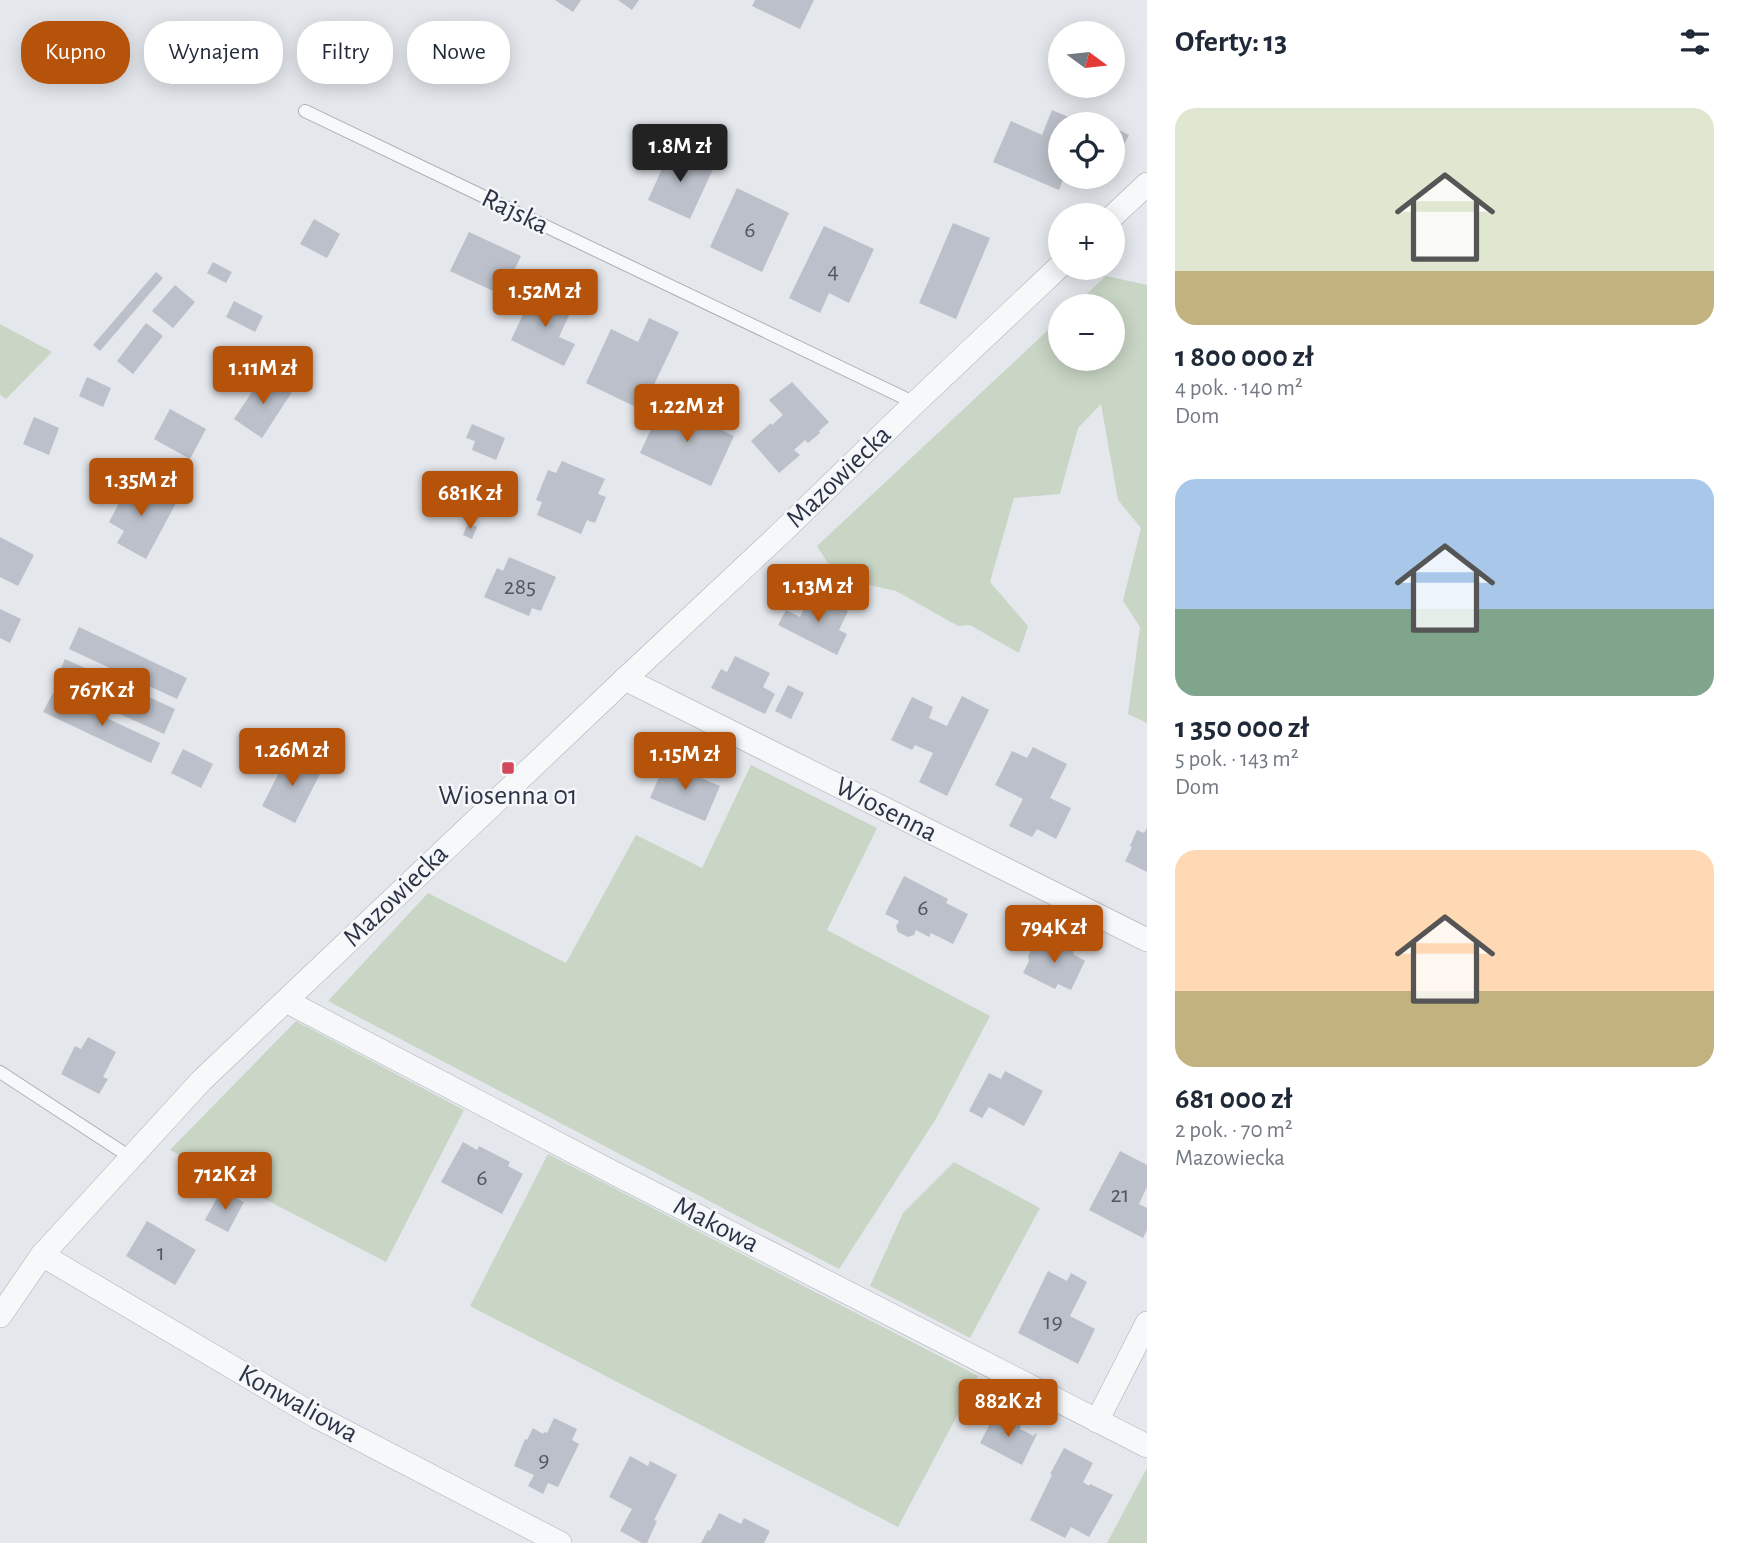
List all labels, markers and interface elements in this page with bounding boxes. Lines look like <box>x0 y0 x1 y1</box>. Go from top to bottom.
chip: Kupno <box>21 21 130 84</box>
chip: Wynajem <box>144 21 283 84</box>
chip: Filtry <box>297 21 393 84</box>
chip: Nowe <box>407 21 510 84</box>
north arrow <box>1048 21 1125 98</box>
map controls <box>1048 21 1125 371</box>
icon: filters <box>1676 23 1714 61</box>
text: Oferty: 13 <box>1175 27 1287 57</box>
button: locate <box>1048 112 1125 189</box>
pin: 1.8M zł <box>615 124 745 184</box>
text: 1.8M zł <box>648 135 712 158</box>
icon: home <box>1382 154 1508 280</box>
street label: Rajska <box>477 184 553 240</box>
button: + <box>1048 203 1125 280</box>
house number: 6 <box>744 218 756 242</box>
house number: 4 <box>827 259 839 283</box>
pin: 1.52M zł <box>473 270 617 329</box>
text: 1.52M zł <box>509 280 581 303</box>
button: − <box>1048 294 1125 371</box>
text: 1 800 000 zł <box>1175 342 1314 372</box>
pin: 1.11M zł <box>191 346 335 406</box>
text: 1.11M zł <box>229 357 297 380</box>
text: 4 pok. · 140 m² <box>1175 377 1303 400</box>
pin: 1.22M zł <box>615 384 759 444</box>
text: 1.22M zł <box>650 395 724 418</box>
text: Dom <box>1175 405 1219 428</box>
street label: Mazowiecka <box>781 420 897 534</box>
pin: 1.35M zł <box>69 458 213 518</box>
text: 1.35M zł <box>105 469 177 492</box>
pin: 681K zł <box>405 472 535 531</box>
text: 681K zł <box>438 482 502 505</box>
icon: home <box>1382 525 1508 651</box>
pin: 1.13M zł <box>746 564 890 624</box>
house number: 285 <box>504 575 536 599</box>
text: 1.13M zł <box>783 575 853 598</box>
pin: 767K zł <box>37 668 167 728</box>
text: 767K zł <box>70 679 134 702</box>
text: 1 350 000 zł <box>1175 713 1309 743</box>
pin: 1.26M zł <box>220 728 364 788</box>
pin: 1.15M zł <box>613 732 757 792</box>
text: 1.26M zł <box>255 739 329 762</box>
text: 1.15M zł <box>650 743 720 766</box>
text: 5 pok. · 143 m² <box>1175 748 1299 771</box>
marker: Wiosenna 01 <box>500 760 516 776</box>
street label: Wiosenna <box>830 772 942 848</box>
text: Dom <box>1175 776 1219 799</box>
place label: Wiosenna 01 <box>438 782 578 810</box>
street label: Mazowiecka <box>338 839 454 953</box>
house number: 6 <box>917 896 929 920</box>
icon: home <box>1382 896 1508 1022</box>
pin: 794K zł <box>989 906 1119 965</box>
text: 794K zł <box>1021 916 1087 939</box>
text: 681 000 zł <box>1175 1084 1292 1114</box>
text: 2 pok. · 70 m² <box>1175 1119 1293 1142</box>
text: Mazowiecka <box>1175 1147 1285 1170</box>
pin: 712K zł <box>160 1152 290 1212</box>
text: 712K zł <box>194 1163 256 1186</box>
house number: 6 <box>476 1166 488 1190</box>
house number: 21 <box>1110 1183 1130 1207</box>
street label: Makowa <box>669 1192 763 1258</box>
house number: 1 <box>157 1241 165 1265</box>
house number: 19 <box>1043 1310 1063 1334</box>
street label: Konwaliowa <box>234 1360 362 1448</box>
pin: 882K zł <box>943 1380 1073 1439</box>
text: 882K zł <box>975 1390 1041 1413</box>
house number: 9 <box>538 1448 550 1472</box>

